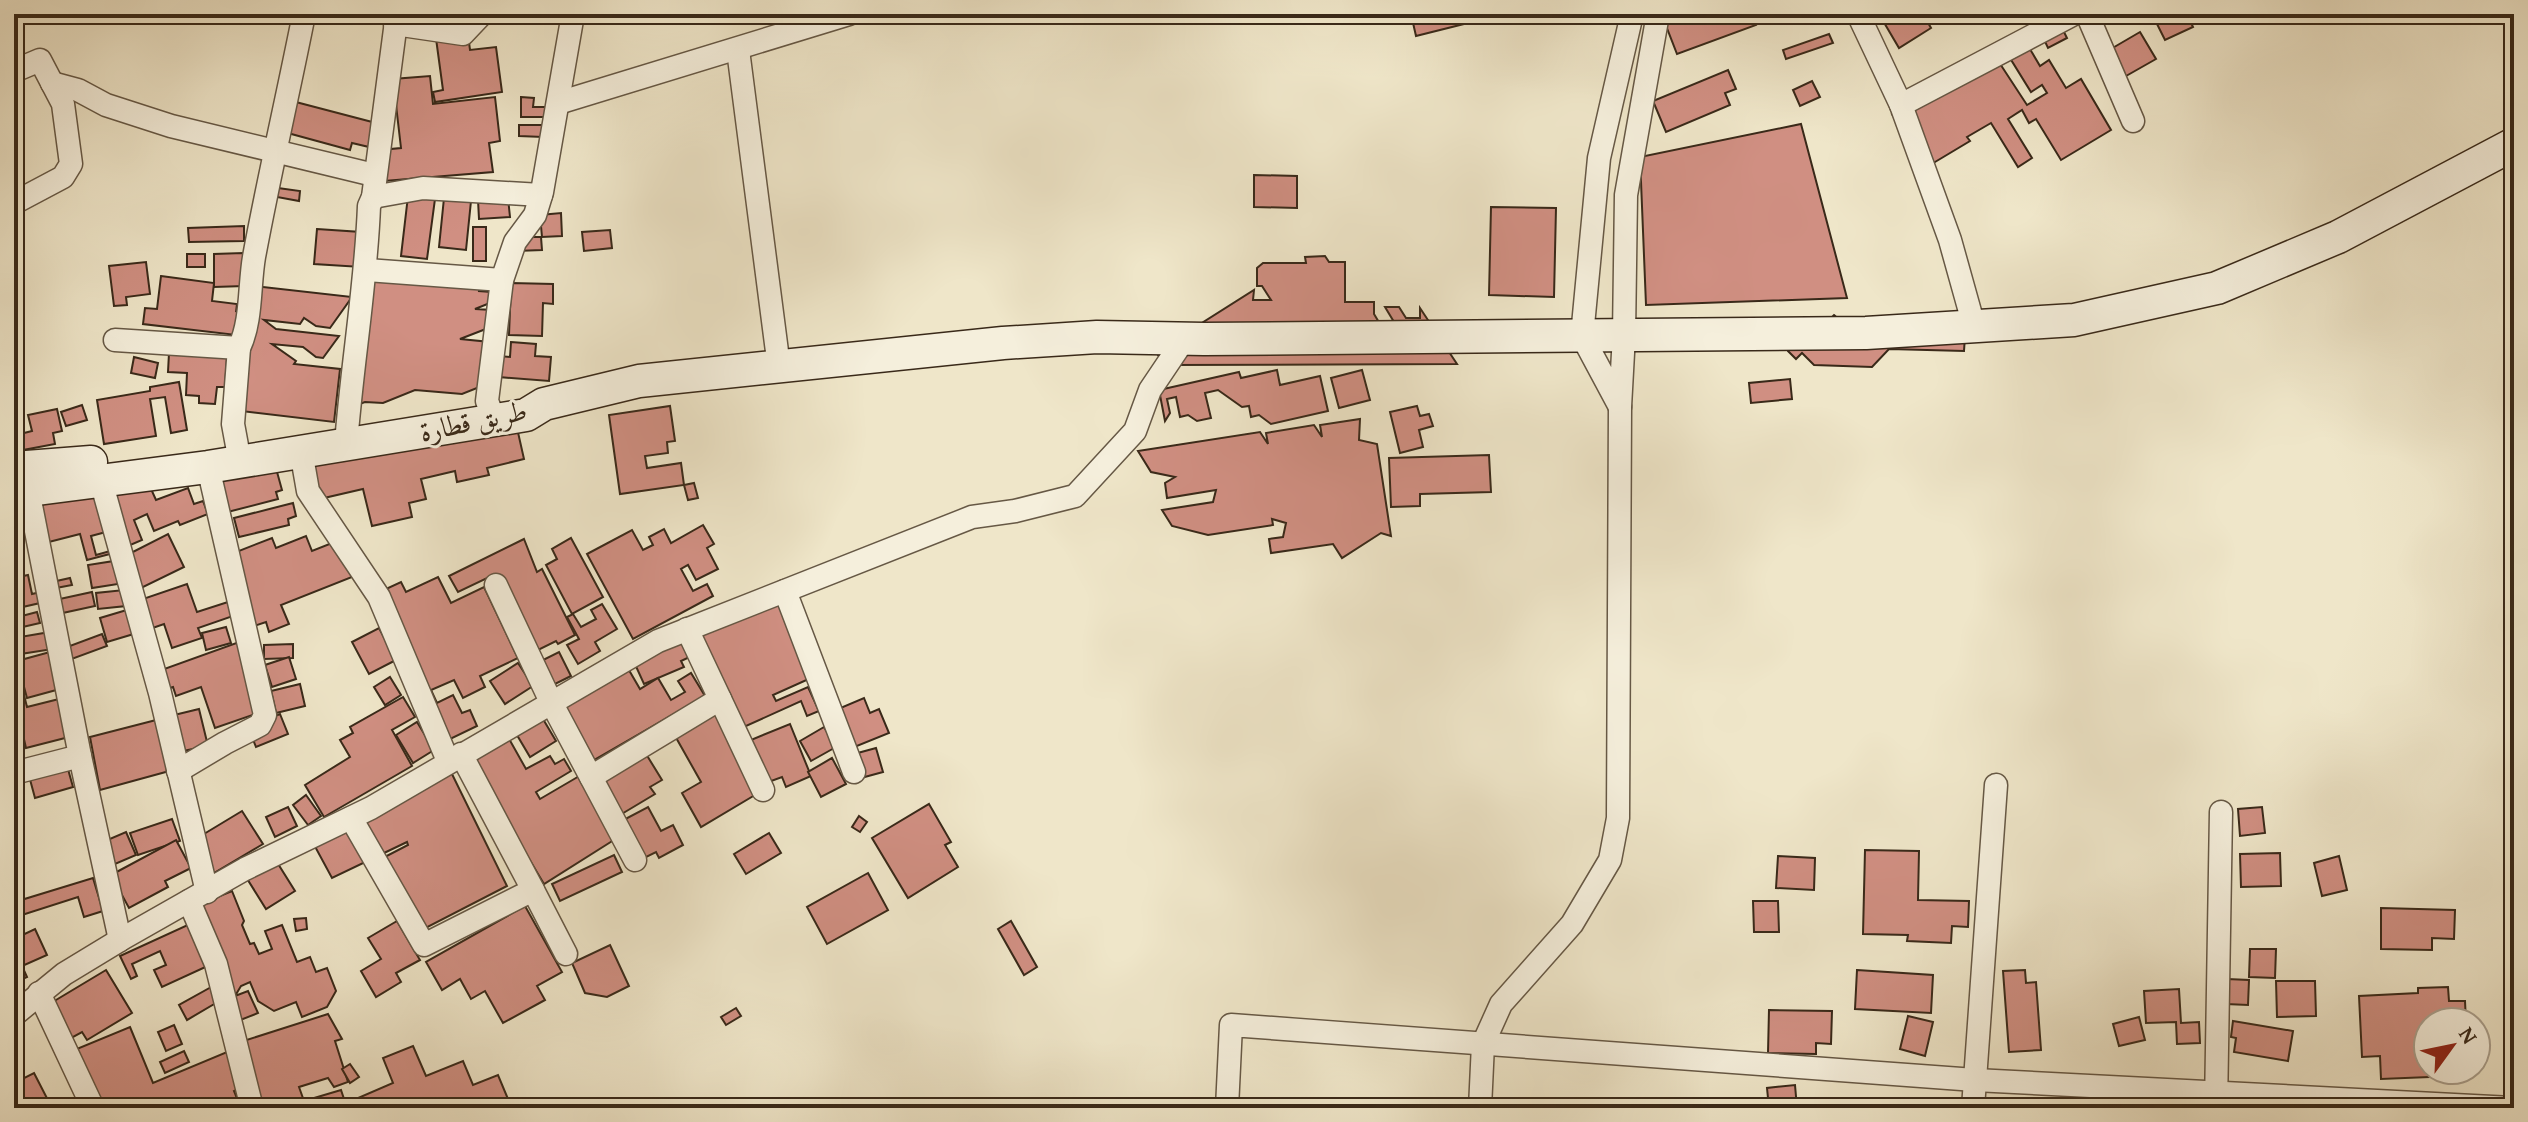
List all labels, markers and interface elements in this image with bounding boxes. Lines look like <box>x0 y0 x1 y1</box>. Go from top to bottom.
street label: طريق قطارة <box>415 389 531 451</box>
north arrow <box>2412 1006 2492 1086</box>
text: N <box>2451 1020 2486 1050</box>

